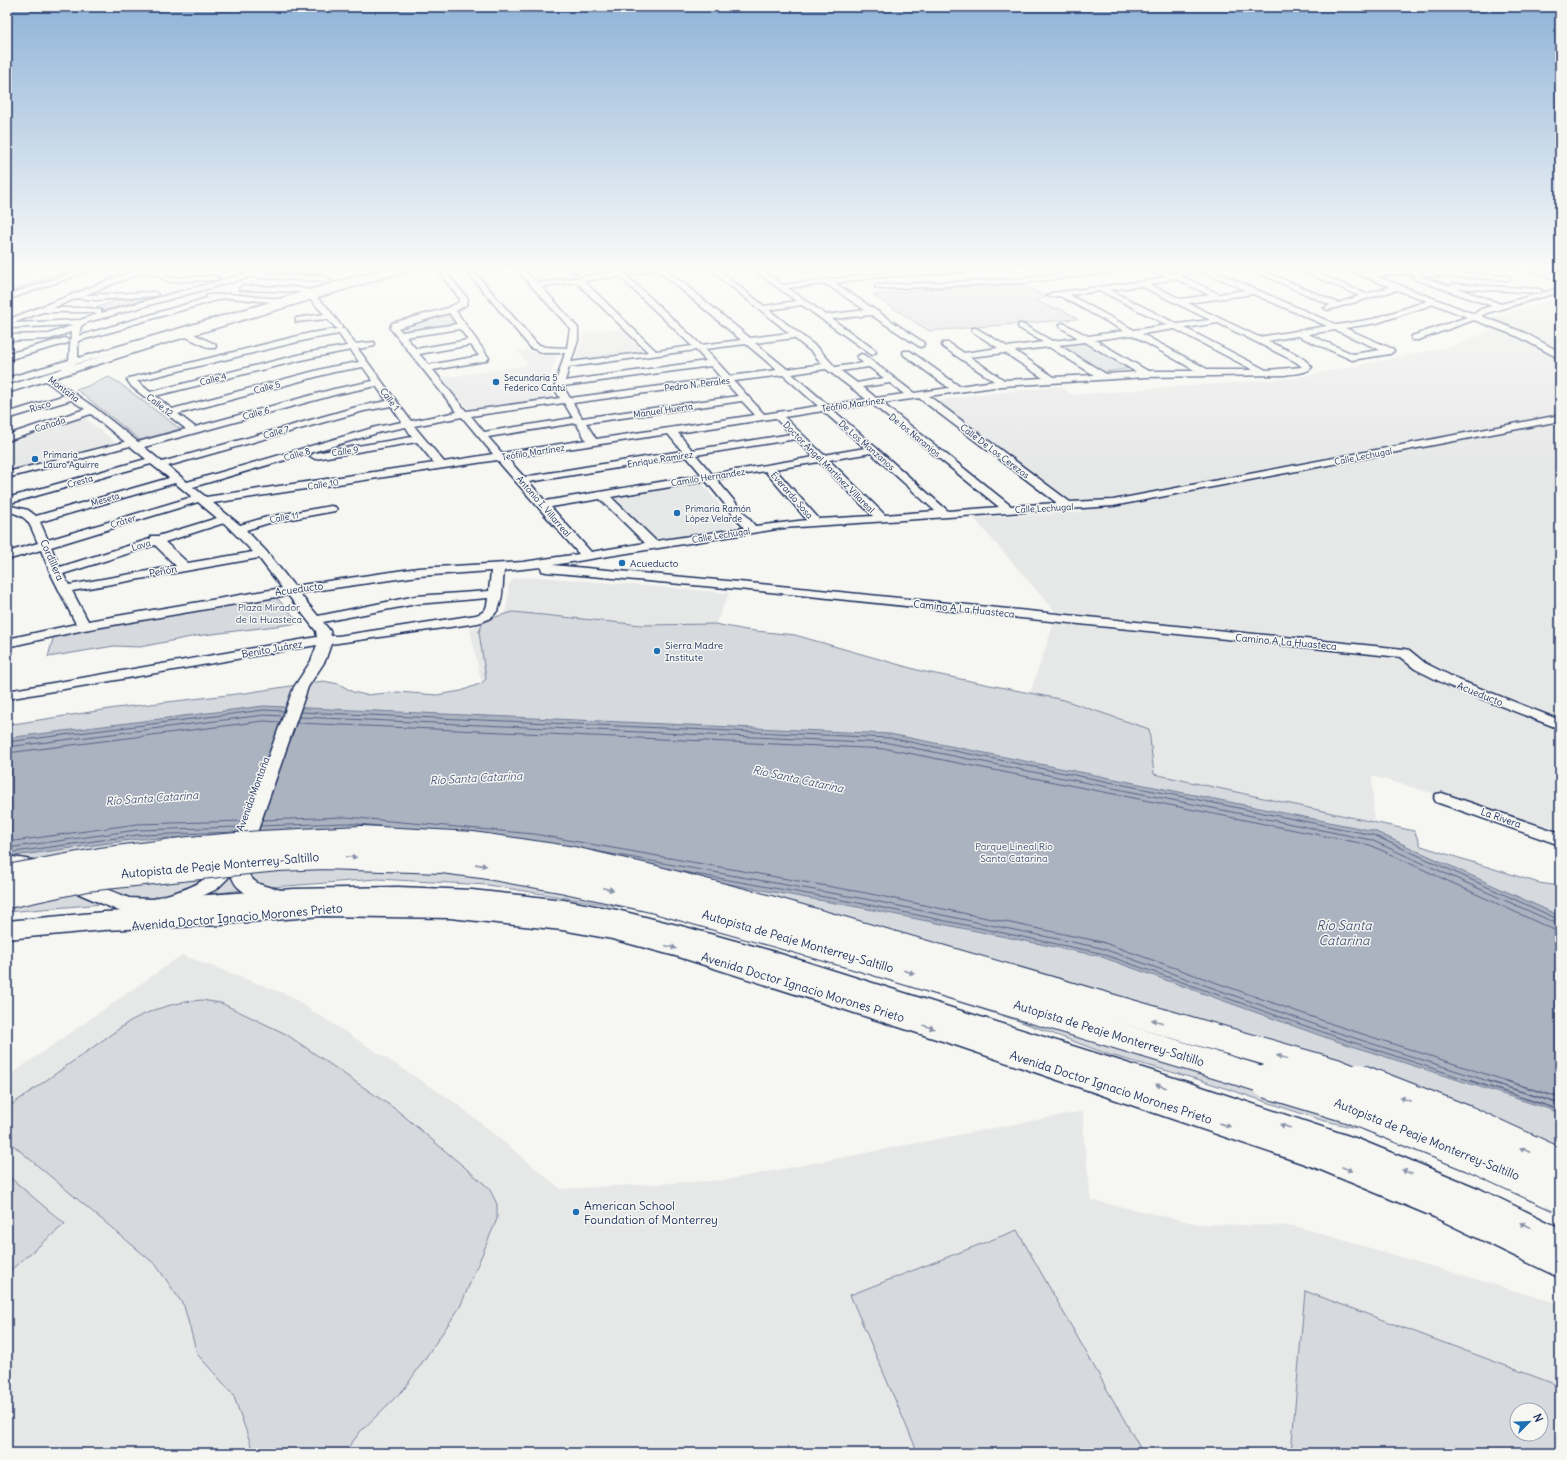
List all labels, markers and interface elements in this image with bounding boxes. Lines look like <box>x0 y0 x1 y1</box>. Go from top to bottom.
street label: Calle 4 <box>198 370 228 388</box>
place label: Secundaria 5 Federico Cantú <box>504 372 565 393</box>
street label: Montaña <box>46 374 82 404</box>
street label: Pedro N. Perales <box>664 375 730 393</box>
marker: Secundaria 5 Federico Cantú <box>491 377 501 387</box>
street label: Calle 5 <box>252 378 282 396</box>
street label: Calle 1 <box>378 385 402 413</box>
street label: Calle 12 <box>145 391 175 419</box>
street label: Teófilo Martínez <box>821 394 885 414</box>
street label: Risco <box>28 398 52 414</box>
street label: Manuel Huerta <box>632 400 694 420</box>
street label: Calle 6 <box>241 404 271 422</box>
street label: De los Naranjos <box>887 411 943 459</box>
street label: Cañada <box>33 414 67 434</box>
street label: De Los Manzanos <box>837 418 897 472</box>
street label: Doctor Angel Martínez Villareal <box>781 419 877 515</box>
street label: Calle De Los Cerezos <box>958 421 1032 481</box>
street label: Calle 7 <box>262 423 291 441</box>
street label: Teófilo Martínez <box>501 442 565 462</box>
street label: Calle 9 <box>331 444 359 458</box>
street label: Calle 8 <box>282 445 312 463</box>
street label: Calle Lechugal <box>1333 445 1393 467</box>
street label: Enrique Ramírez <box>626 448 694 470</box>
place label: Primaria Lauro Aguirre <box>43 449 99 470</box>
marker: Primaria Lauro Aguirre <box>30 454 40 464</box>
street label: Camilo Hernandez <box>670 466 746 488</box>
street label: Everardo Sosa <box>769 469 815 521</box>
street label: Cresta <box>66 472 94 490</box>
street label: Antonio I. Villarreal <box>515 473 573 539</box>
street label: Calle 10 <box>307 476 339 492</box>
street label: Meseta <box>89 490 121 508</box>
street label: Calle Lechugal <box>1014 501 1074 515</box>
place label: Primaria Ramón López Velarde <box>685 503 751 524</box>
marker: Primaria Ramón López Velarde <box>672 508 682 518</box>
street label: Calle 11 <box>269 509 299 525</box>
street label: Cráter <box>109 512 137 530</box>
street label: Calle Lechugal <box>691 525 751 545</box>
street label: Cordillera <box>37 537 67 583</box>
street label: Lava <box>130 537 152 553</box>
place label: Acueducto <box>630 557 679 570</box>
marker: Acueducto <box>617 558 627 568</box>
street label: Peñón <box>148 562 178 580</box>
street label: Acueducto <box>274 579 324 599</box>
street label: Camino A La Huasteca <box>913 597 1016 621</box>
park label: Plaza Mirador de la Huasteca <box>236 601 303 626</box>
street label: Camino A La Huasteca <box>1235 631 1338 653</box>
street label: Benito Juárez <box>240 637 304 661</box>
place label: Sierra Madre Institute <box>665 639 723 664</box>
marker: Sierra Madre Institute <box>652 646 662 656</box>
street label: Acueducto <box>1455 679 1505 709</box>
street label: Avenida Montaña <box>233 755 273 833</box>
water label: Río Santa Catarina <box>751 763 845 796</box>
water label: Río Santa Catarina <box>429 769 523 787</box>
water label: Río Santa Catarina <box>105 788 199 808</box>
street label: La Rivera <box>1479 805 1523 831</box>
park label: Parque Lineal Río Santa Catarina <box>975 840 1053 865</box>
street label: Autopista de Peaje Monterrey-Saltillo <box>120 849 320 881</box>
one-way arrow <box>345 854 358 860</box>
one-way arrow <box>475 862 487 868</box>
one-way arrow <box>603 886 615 892</box>
street label: Avenida Doctor Ignacio Morones Prieto <box>131 900 343 934</box>
street label: Autopista de Peaje Monterrey-Saltillo <box>700 906 896 976</box>
water label: Río Santa Catarina <box>1316 917 1372 949</box>
one-way arrow <box>665 944 677 950</box>
street label: Avenida Doctor Ignacio Morones Prieto <box>700 949 907 1025</box>
one-way arrow <box>903 969 915 975</box>
street label: Autopista de Peaje Monterrey-Saltillo <box>1012 997 1206 1069</box>
one-way arrow <box>1151 1018 1163 1024</box>
one-way arrow <box>923 1024 935 1030</box>
street label: Avenida Doctor Ignacio Morones Prieto <box>1008 1047 1214 1127</box>
one-way arrow <box>1276 1054 1288 1060</box>
one-way arrow <box>1155 1083 1167 1089</box>
street label: Autopista de Peaje Monterrey-Saltillo <box>1332 1095 1522 1183</box>
one-way arrow <box>1400 1096 1411 1102</box>
one-way arrow <box>1219 1122 1231 1128</box>
one-way arrow <box>1279 1123 1291 1129</box>
one-way arrow <box>1519 1147 1530 1153</box>
one-way arrow <box>1342 1166 1354 1172</box>
one-way arrow <box>1400 1168 1412 1174</box>
place label: American School Foundation of Monterrey <box>584 1198 718 1227</box>
marker: American School Foundation of Monterrey <box>571 1207 581 1217</box>
one-way arrow <box>1519 1222 1531 1228</box>
north arrow <box>1509 1402 1549 1442</box>
text: N <box>1530 1412 1546 1424</box>

